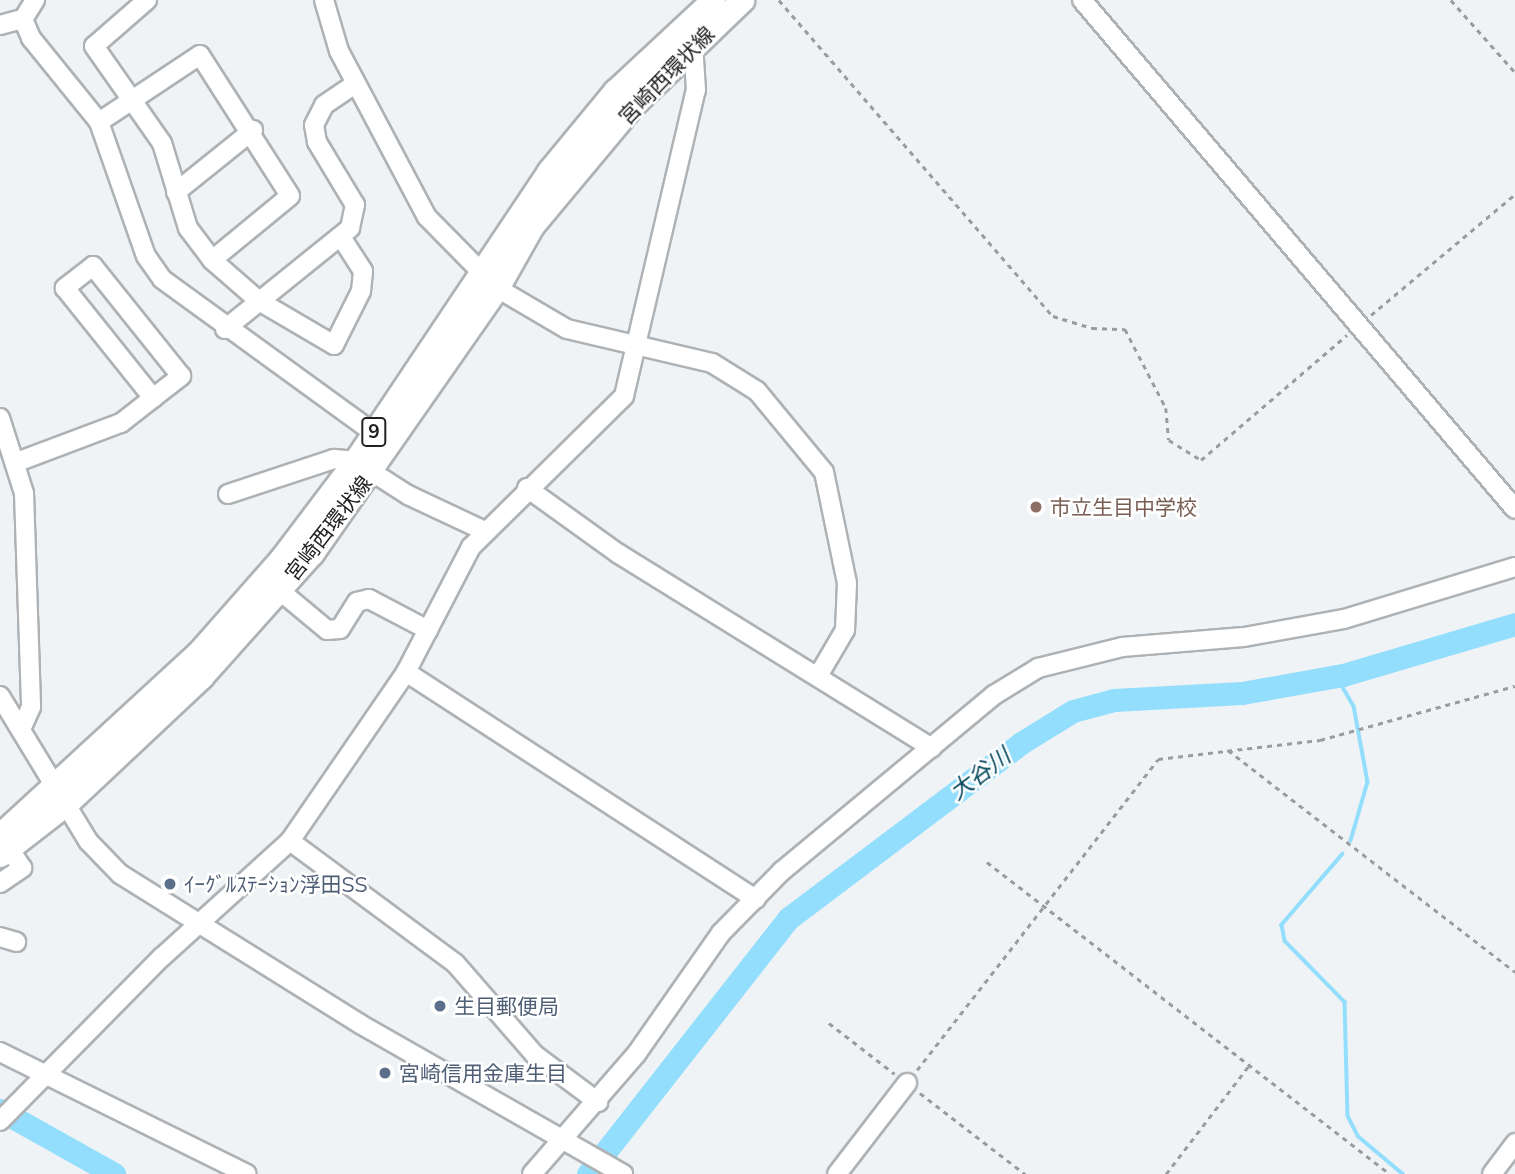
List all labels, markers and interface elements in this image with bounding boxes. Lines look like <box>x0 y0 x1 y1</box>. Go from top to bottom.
street label: 宮崎西環状線 <box>613 21 719 129</box>
road number: 9 <box>360 416 388 448</box>
street label: 宮崎西環状線 <box>279 471 377 585</box>
place label: 市立生目中学校 <box>1050 494 1197 520</box>
marker: 市立生目中学校 <box>1028 499 1044 515</box>
water label: 大谷川 <box>944 742 1016 806</box>
place label: ｲｰｸﾞﾙｽﾃｰｼｮﾝ浮田SS <box>184 871 368 897</box>
marker: ｲｰｸﾞﾙｽﾃｰｼｮﾝ浮田SS <box>162 876 178 892</box>
place label: 生目郵便局 <box>454 993 559 1019</box>
marker: 生目郵便局 <box>432 998 448 1014</box>
place label: 宮崎信用金庫生目 <box>399 1060 567 1086</box>
marker: 宮崎信用金庫生目 <box>377 1065 393 1081</box>

